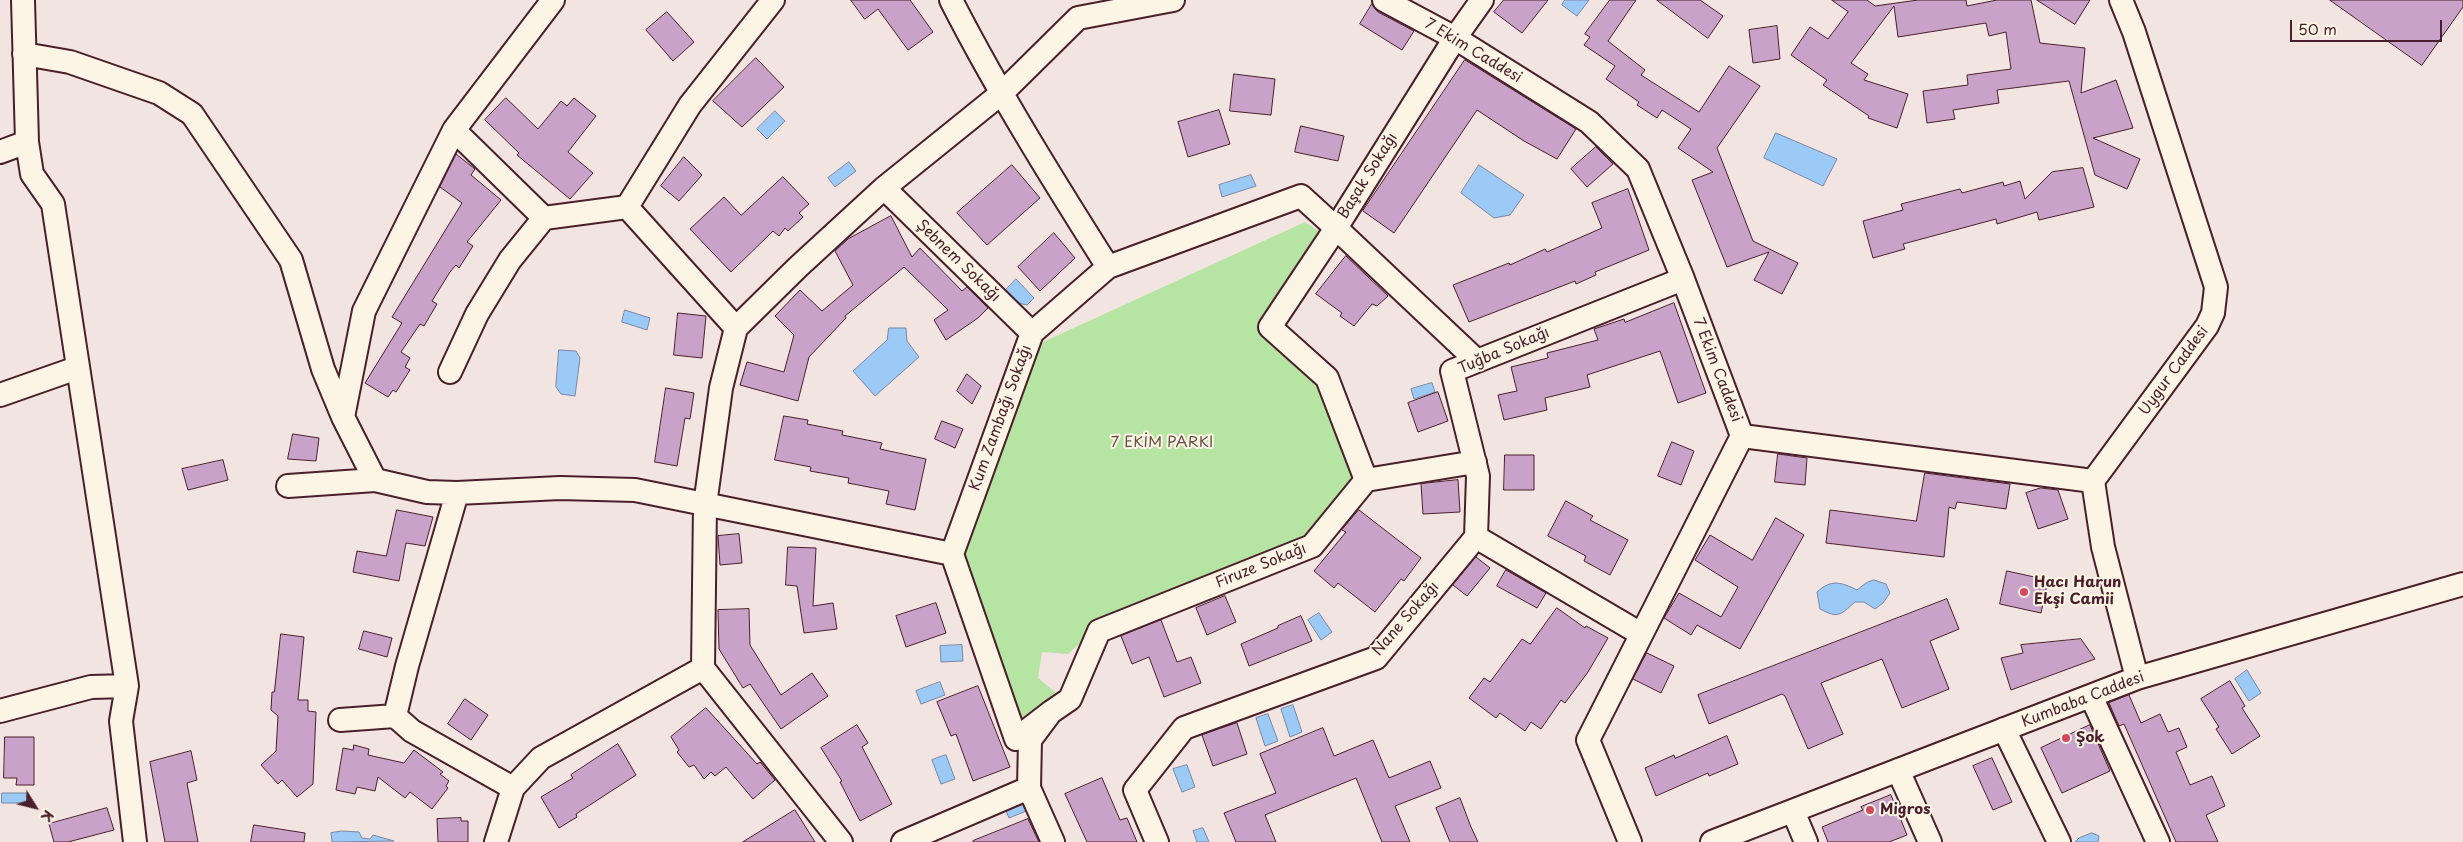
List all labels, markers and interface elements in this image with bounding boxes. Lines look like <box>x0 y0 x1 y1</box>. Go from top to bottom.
scale bar <box>2293 10 2446 42</box>
street label: 7 Ekim Caddesi <box>1421 15 1525 87</box>
text: 50 m <box>2298 17 2337 40</box>
street label: Başak Sokağı <box>1334 130 1402 222</box>
street label: Şebnem Sokağı <box>912 216 1004 306</box>
street label: 7 Ekim Caddesi <box>1689 315 1745 425</box>
street label: Uygur Caddesi <box>2136 323 2212 419</box>
street label: Tuğba Sokağı <box>1456 324 1552 378</box>
street label: Kum Zambağı Sokağı <box>966 343 1036 493</box>
park label: 7 EKİM PARKI <box>1111 434 1213 452</box>
street label: Firuze Sokağı <box>1213 540 1309 592</box>
place label: Hacı Harun Ekşi Camii <box>2034 574 2121 609</box>
street label: Nane Sokağı <box>1369 578 1443 660</box>
marker: Hacı Harun Ekşi Camii <box>2018 586 2030 598</box>
street label: Kumbaba Caddesi <box>2019 668 2147 732</box>
place label: Şok <box>2076 729 2105 747</box>
marker: Şok <box>2060 732 2072 744</box>
north arrow <box>10 782 60 832</box>
place label: Migros <box>1880 801 1930 819</box>
marker: Migros <box>1864 804 1876 816</box>
text: K <box>36 806 59 826</box>

